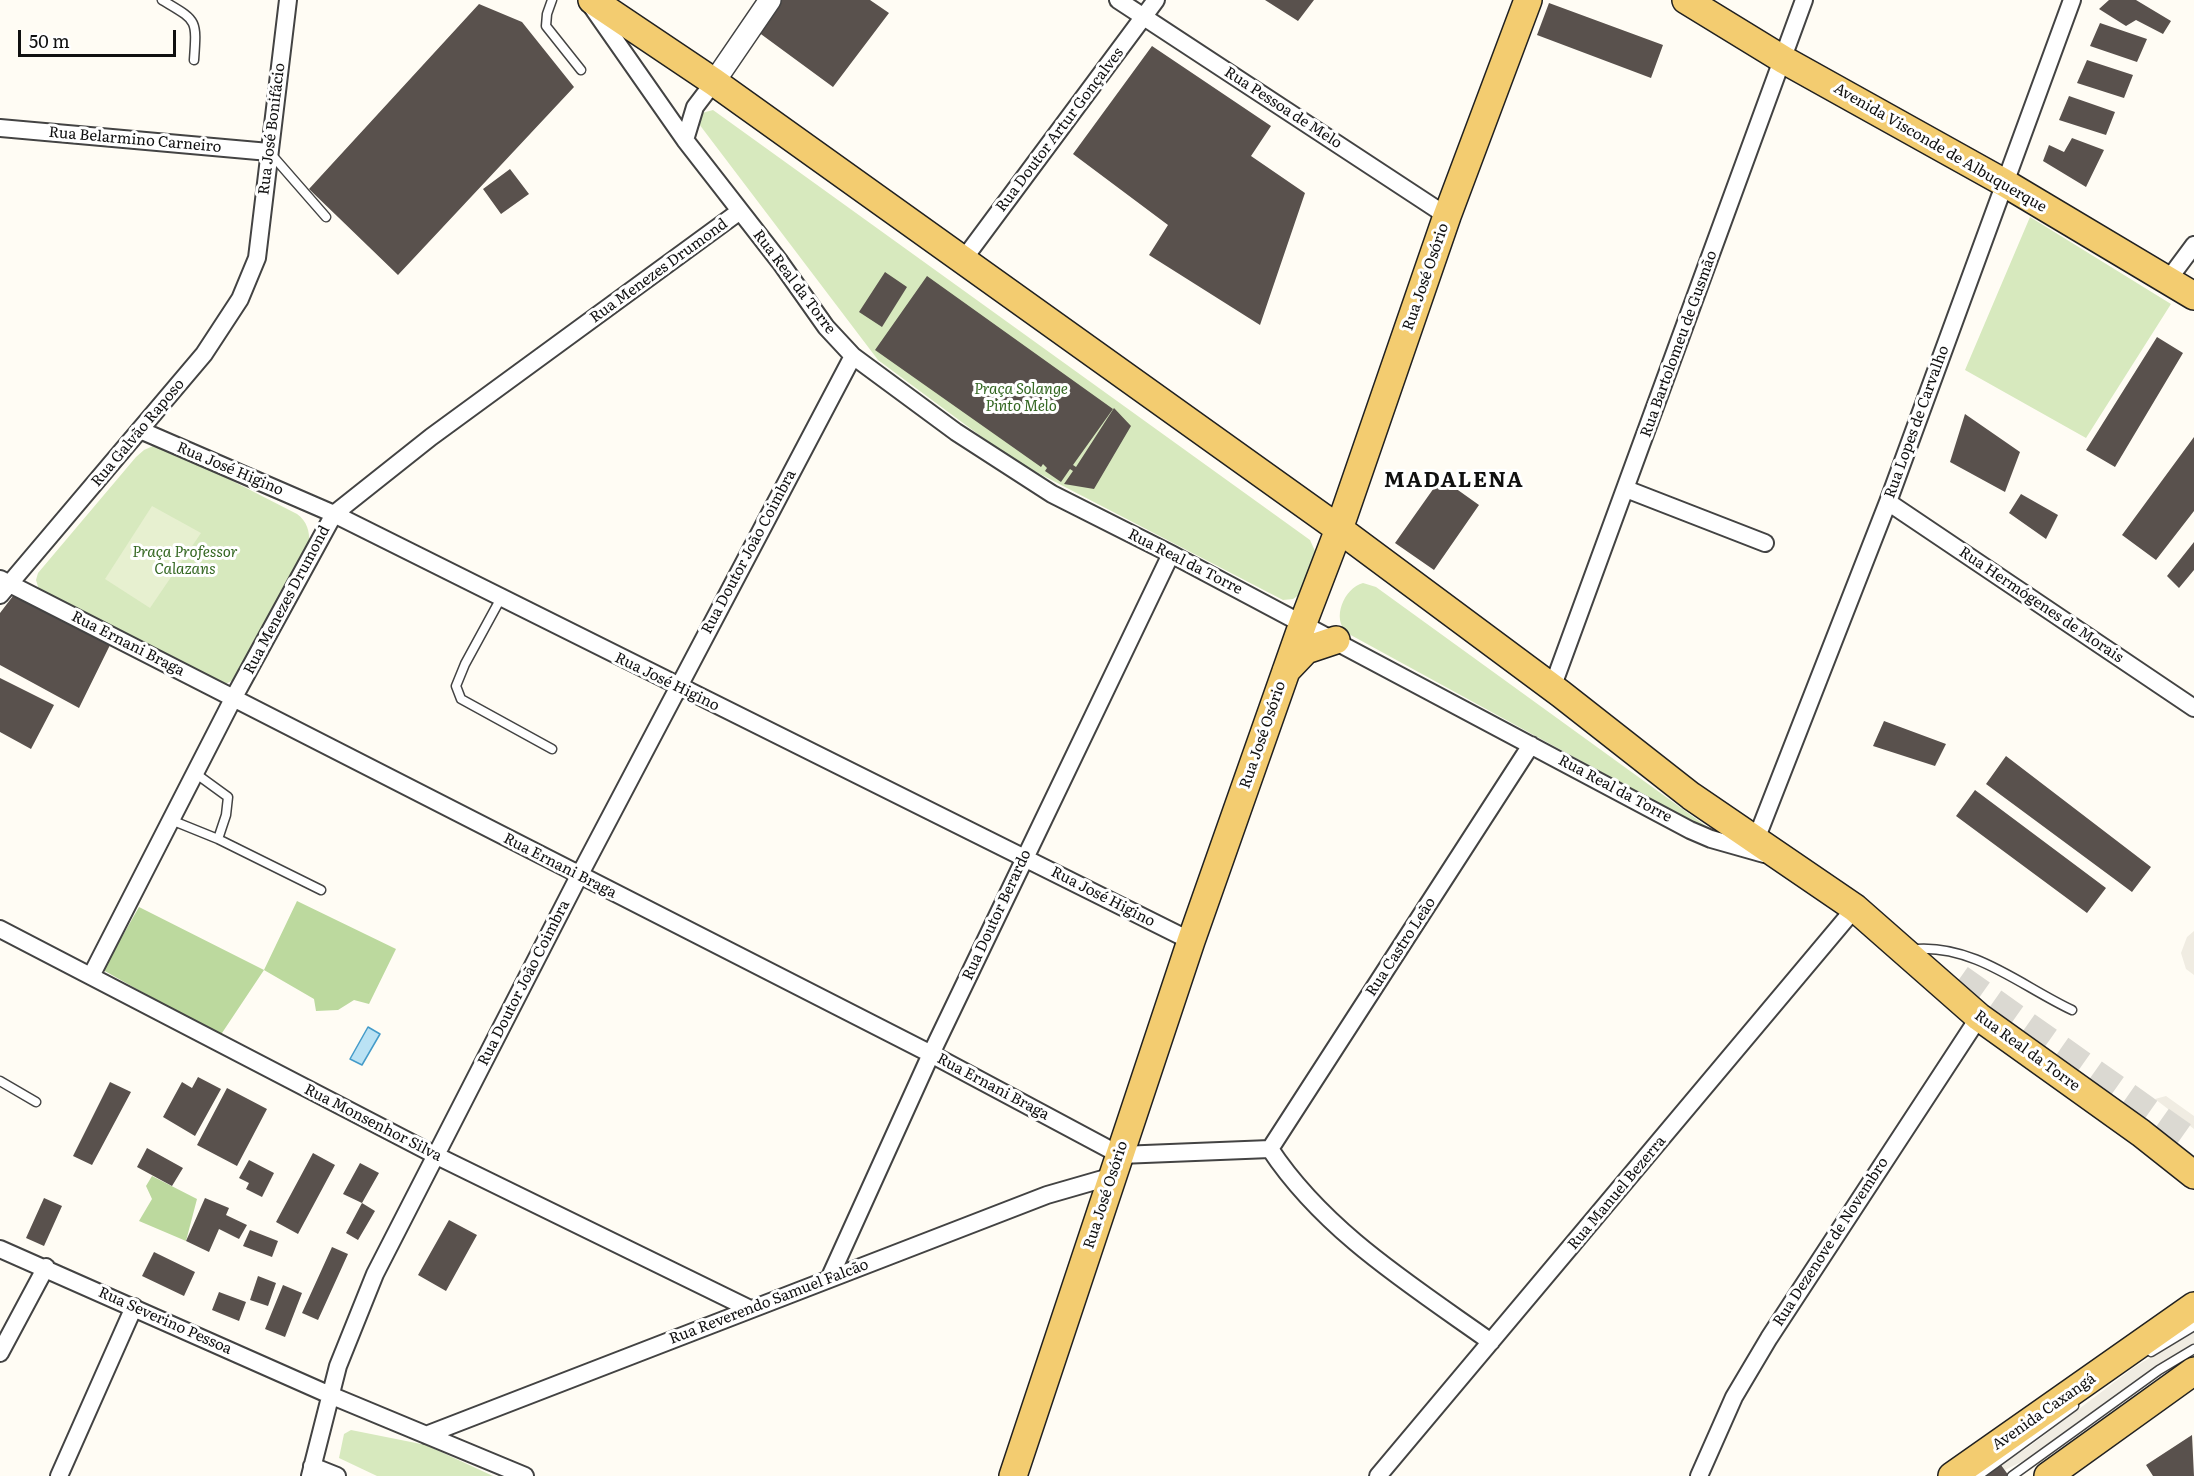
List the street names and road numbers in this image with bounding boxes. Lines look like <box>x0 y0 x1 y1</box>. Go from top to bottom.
street label: Rua Doutor Artur Gonçalves <box>992 44 1128 216</box>
street label: Rua José Bonifácio <box>255 62 289 196</box>
street label: Rua Pessoa de Melo <box>1221 63 1345 153</box>
street label: Avenida Visconde de Albuquerque <box>1830 79 2050 217</box>
street label: Rua Belarmino Carneiro <box>48 123 222 157</box>
street label: Rua Menezes Drumond <box>587 215 731 327</box>
street label: Rua José Osório <box>1399 221 1453 333</box>
street label: Rua Real da Torre <box>749 226 839 338</box>
street label: Rua Bartolomeu de Gusmão <box>1637 248 1721 440</box>
street label: Rua Lopes de Carvalho <box>1881 343 1953 501</box>
street label: Rua Galvão Raposo <box>88 375 188 491</box>
street label: Rua José Higino <box>174 438 286 500</box>
street label: Rua Doutor João Coimbra <box>698 467 800 637</box>
street label: Rua Menezes Drumond <box>240 523 334 677</box>
street label: Rua Real da Torre <box>1125 525 1245 599</box>
street label: Rua Hermógenes de Morais <box>1955 543 2127 667</box>
street label: Rua Ernani Braga <box>68 608 188 680</box>
street label: Rua José Higino <box>612 649 722 715</box>
street label: Rua José Osório <box>1236 679 1290 791</box>
street label: Rua Real da Torre <box>1555 752 1675 826</box>
street label: Rua Ernani Braga <box>500 830 620 902</box>
street label: Rua Doutor Berardo <box>959 847 1035 983</box>
street label: Rua José Higino <box>1048 863 1158 931</box>
street label: Rua Castro Leão <box>1362 894 1440 1000</box>
street label: Rua Doutor João Coimbra <box>474 897 574 1069</box>
street label: Rua Real da Torre <box>1971 1007 2083 1095</box>
street label: Rua Ernani Braga <box>934 1050 1052 1124</box>
street label: Rua Monsenhor Silva <box>301 1080 445 1166</box>
street label: Rua Manuel Bezerra <box>1564 1132 1670 1254</box>
street label: Rua José Osório <box>1080 1139 1132 1251</box>
street label: Rua Dezenove de Novembro <box>1770 1154 1892 1330</box>
street label: Rua Reverendo Samuel Falcão <box>667 1256 871 1348</box>
street label: Rua Severino Pessoa <box>95 1283 235 1359</box>
street label: Avenida Caxangá <box>1989 1370 2099 1454</box>

